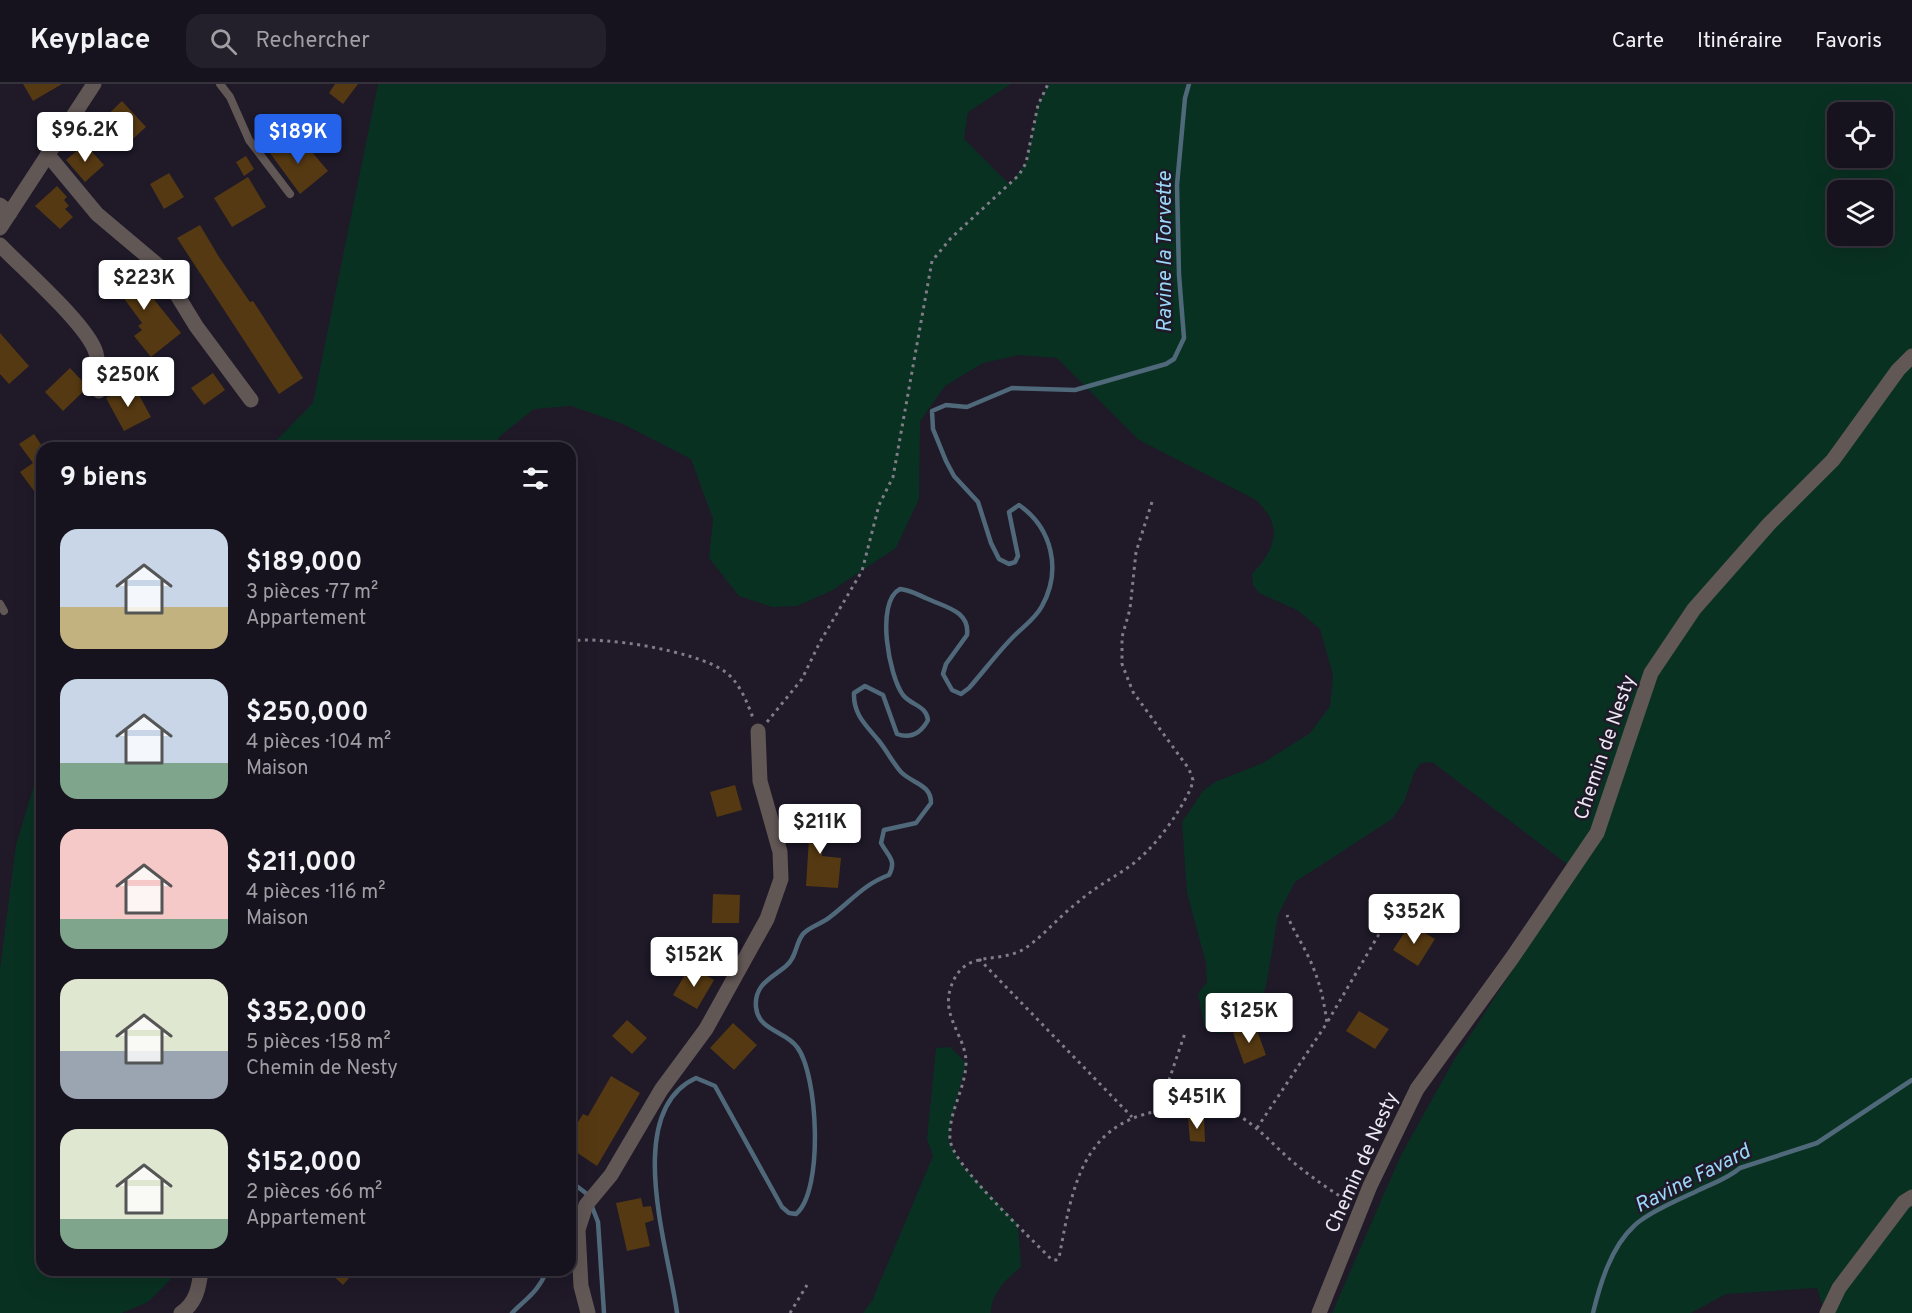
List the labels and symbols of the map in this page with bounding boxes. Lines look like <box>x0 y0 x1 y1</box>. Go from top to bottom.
pin: $96.2K <box>36 112 134 163</box>
pin: $189K <box>256 114 340 165</box>
water label: Ravine la Torvette <box>1152 170 1179 333</box>
pin: $223K <box>102 260 186 311</box>
pin: $250K <box>86 357 170 408</box>
street label: Chemin de Nesty <box>1569 672 1643 824</box>
pin: $211K <box>778 804 862 855</box>
pin: $352K <box>1372 894 1456 945</box>
pin: $152K <box>652 937 736 988</box>
pin: $125K <box>1207 993 1291 1044</box>
pin: $451K <box>1155 1079 1239 1130</box>
street label: Chemin de Nesty <box>1320 1088 1406 1237</box>
water label: Ravine Favard <box>1630 1138 1756 1220</box>

